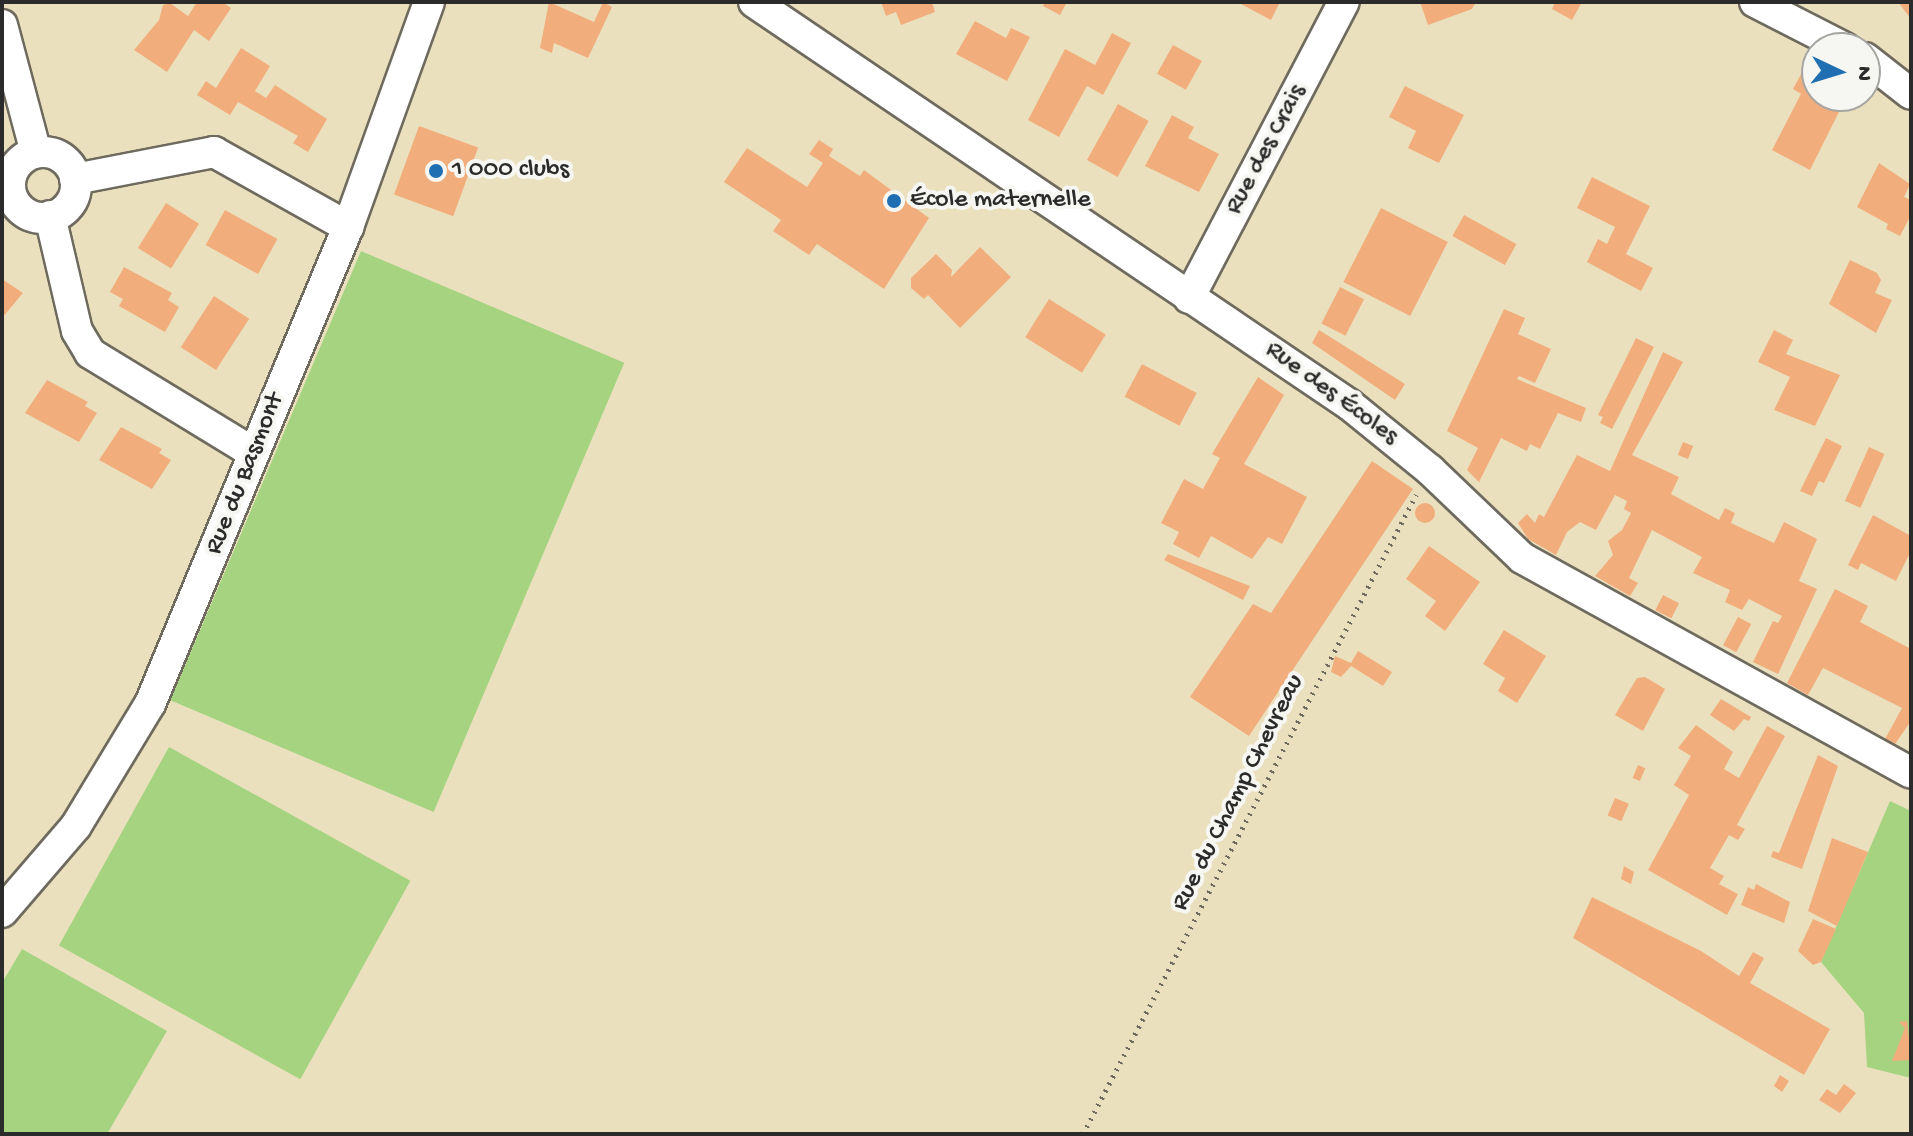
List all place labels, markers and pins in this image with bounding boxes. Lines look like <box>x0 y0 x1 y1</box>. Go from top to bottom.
place label: 1 000 clubs <box>452 155 569 187</box>
marker: 1 000 clubs <box>427 162 445 180</box>
place label: École maternelle <box>910 185 1091 217</box>
marker: École maternelle <box>885 192 903 210</box>

